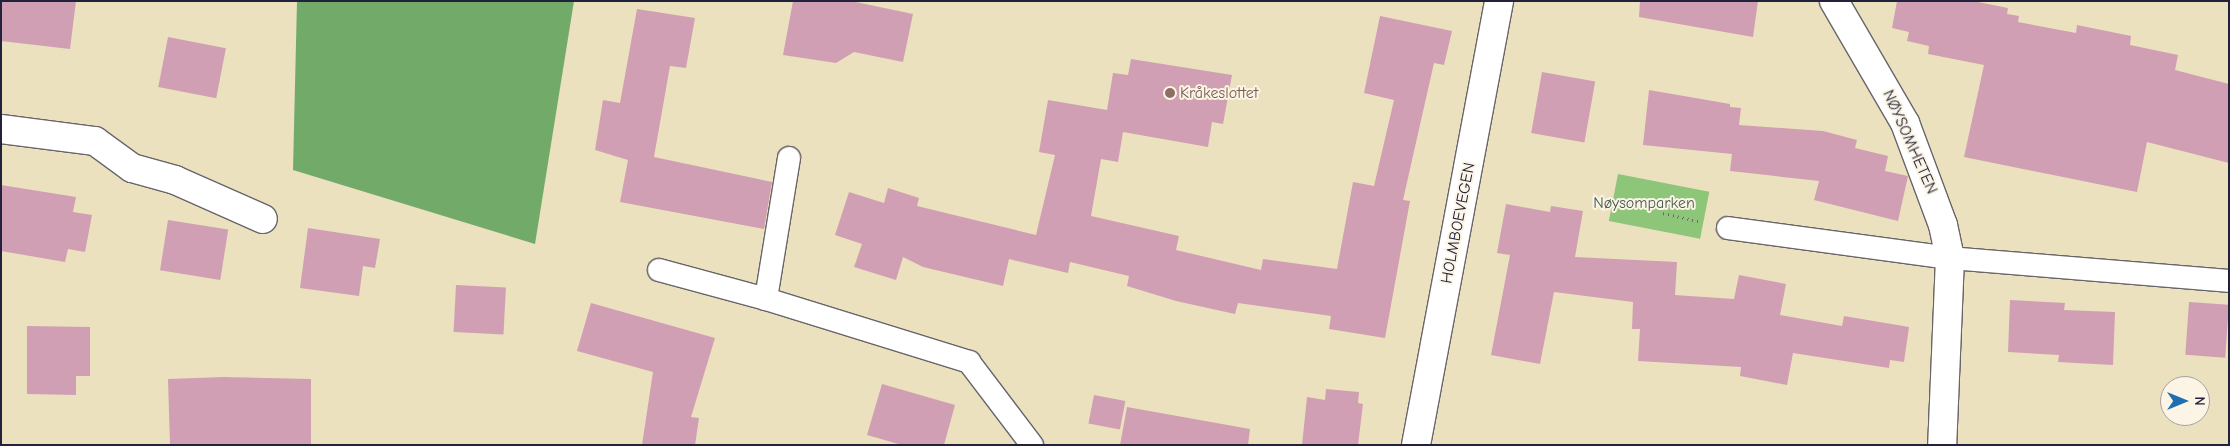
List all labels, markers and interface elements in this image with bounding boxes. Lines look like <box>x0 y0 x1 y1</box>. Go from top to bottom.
place label: Kråkeslottet <box>1180 83 1258 103</box>
marker: Kråkeslottet <box>1164 87 1176 99</box>
street label: NØYSOMHETEN <box>1878 87 1942 197</box>
street label: HOLMBOEVEGEN <box>1437 161 1479 285</box>
park label: Nøysomparken <box>1593 193 1695 213</box>
north arrow <box>2160 376 2210 426</box>
text: N <box>2191 396 2208 406</box>

